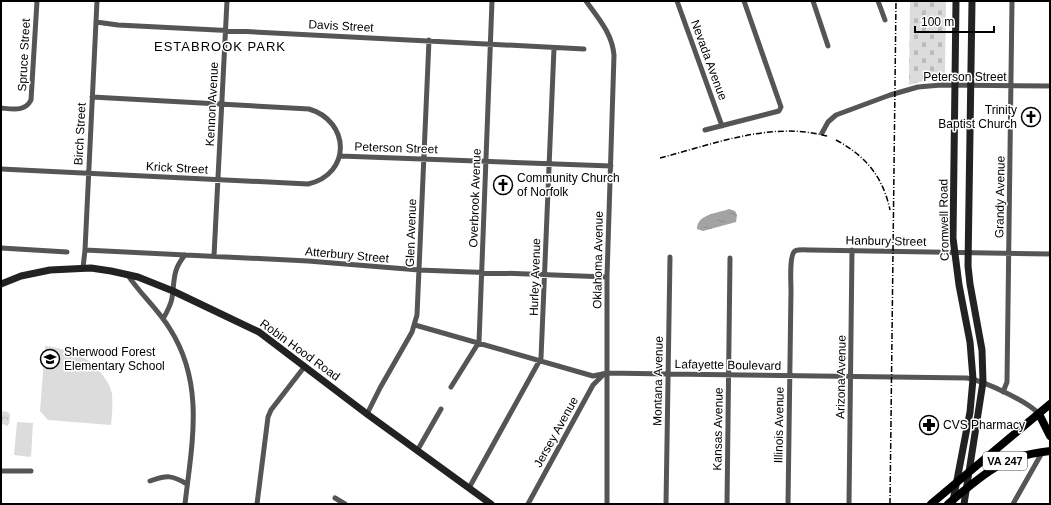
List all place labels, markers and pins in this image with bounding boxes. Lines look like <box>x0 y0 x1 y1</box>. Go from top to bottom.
place label: Trinity Baptist Church <box>938 103 1017 131</box>
church icon: Trinity Baptist Church <box>1020 106 1042 128</box>
place label: Community Church of Norfolk <box>517 171 620 199</box>
church icon: Community Church of Norfolk <box>492 174 514 196</box>
place label: Sherwood Forest Elementary School <box>64 345 165 373</box>
school or university icon: Sherwood Forest Elementary School <box>39 348 61 370</box>
pharmacy icon: CVS Pharmacy <box>918 414 940 436</box>
place label: CVS Pharmacy <box>943 418 1025 432</box>

